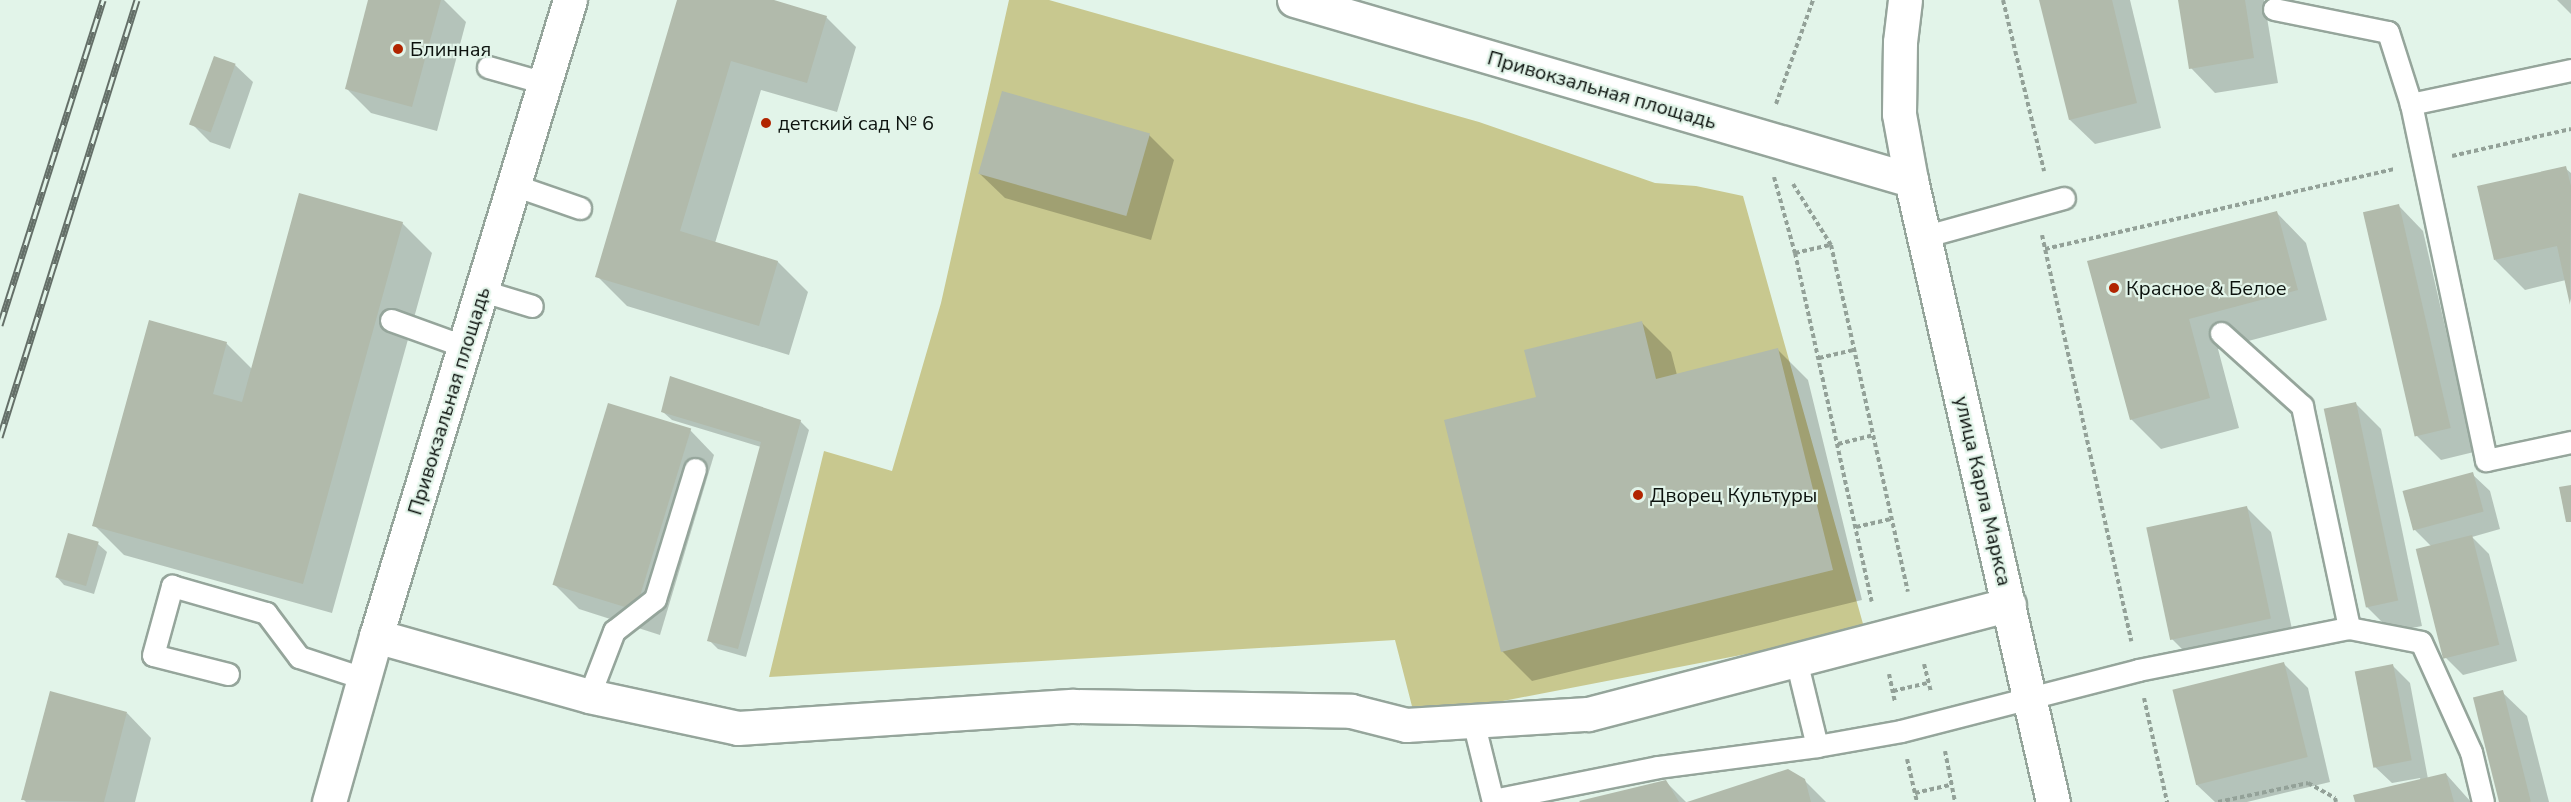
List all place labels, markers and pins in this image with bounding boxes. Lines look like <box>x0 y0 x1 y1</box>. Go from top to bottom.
place label: Блинная <box>410 37 491 61</box>
marker: Блинная <box>391 42 405 56</box>
place label: детский сад № 6 <box>778 111 934 135</box>
marker: детский сад № 6 <box>759 116 773 130</box>
place label: Красное & Белое <box>2126 276 2287 300</box>
marker: Красное & Белое <box>2107 281 2121 295</box>
place label: Дворец Культуры <box>1650 483 1817 507</box>
marker: Дворец Культуры <box>1631 488 1645 502</box>

